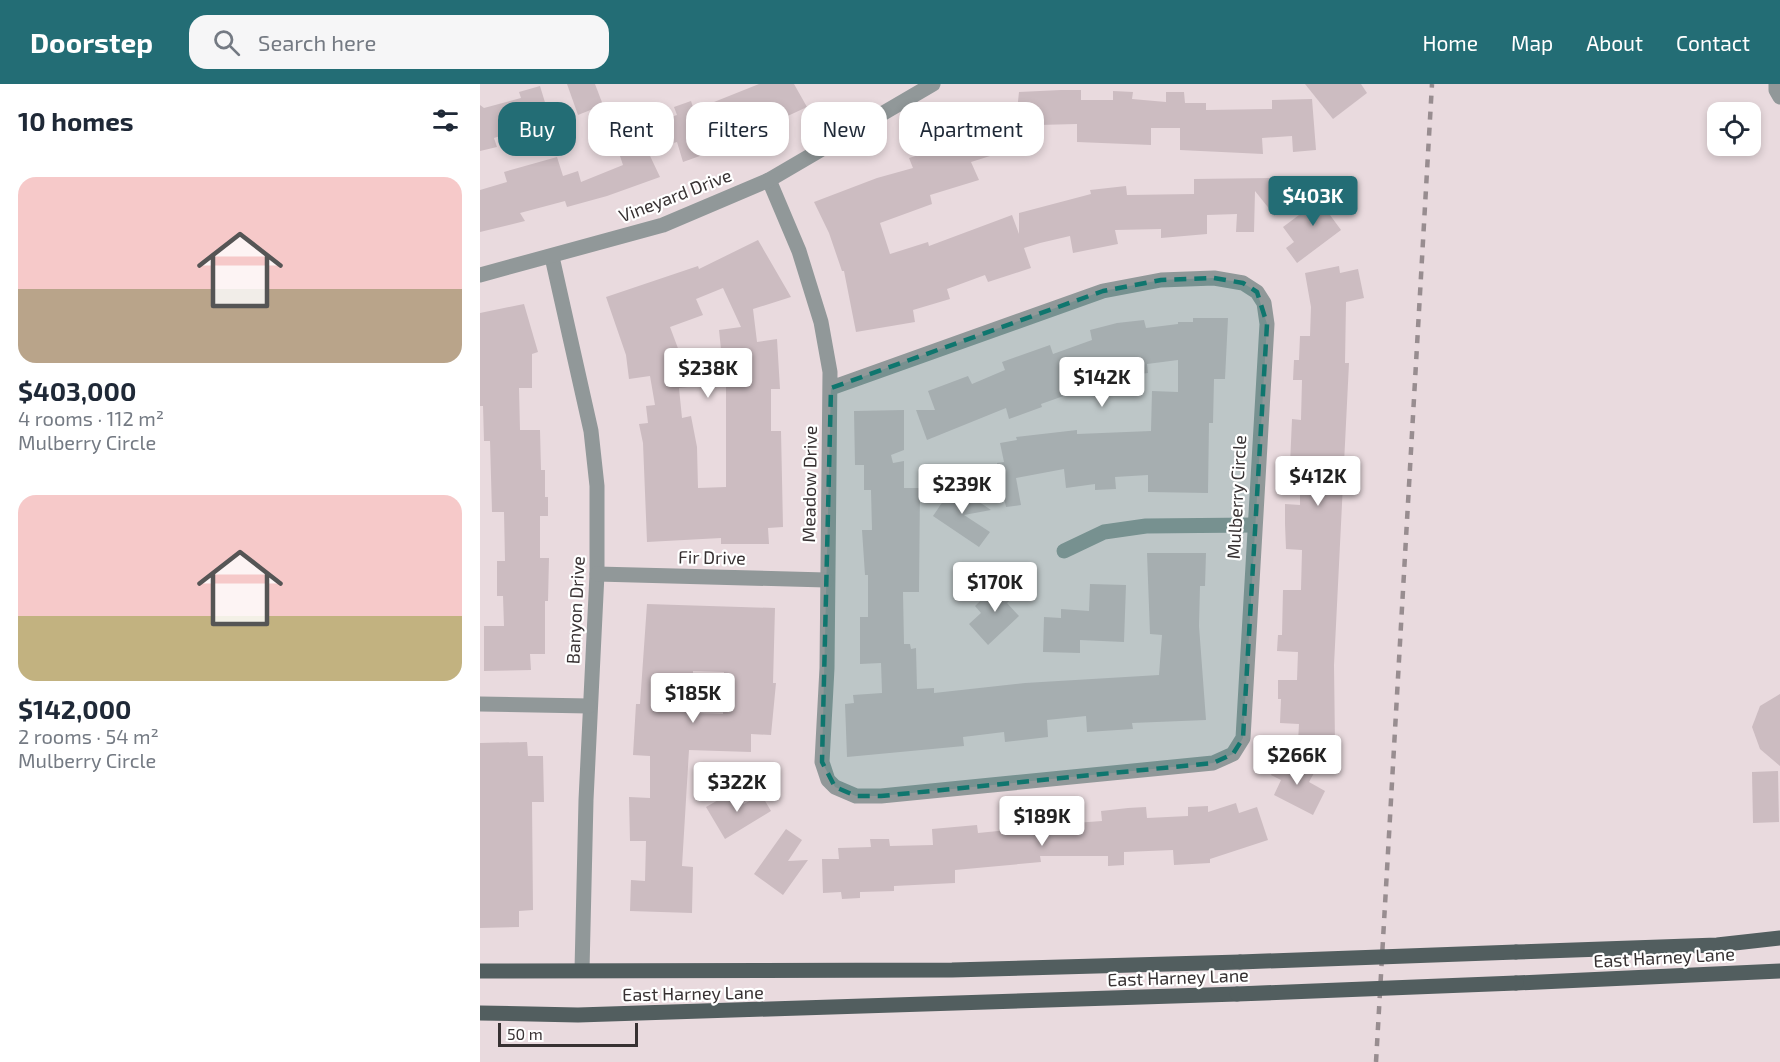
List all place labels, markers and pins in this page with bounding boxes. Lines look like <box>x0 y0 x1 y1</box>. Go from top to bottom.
pin: $403K <box>1271 176 1355 227</box>
pin: $238K <box>666 348 750 399</box>
pin: $142K <box>1060 357 1144 408</box>
pin: $412K <box>1276 456 1360 507</box>
pin: $239K <box>920 464 1004 515</box>
pin: $170K <box>953 562 1037 613</box>
pin: $185K <box>651 673 735 724</box>
pin: $266K <box>1255 735 1339 786</box>
pin: $322K <box>695 762 779 813</box>
pin: $189K <box>1000 796 1084 847</box>

